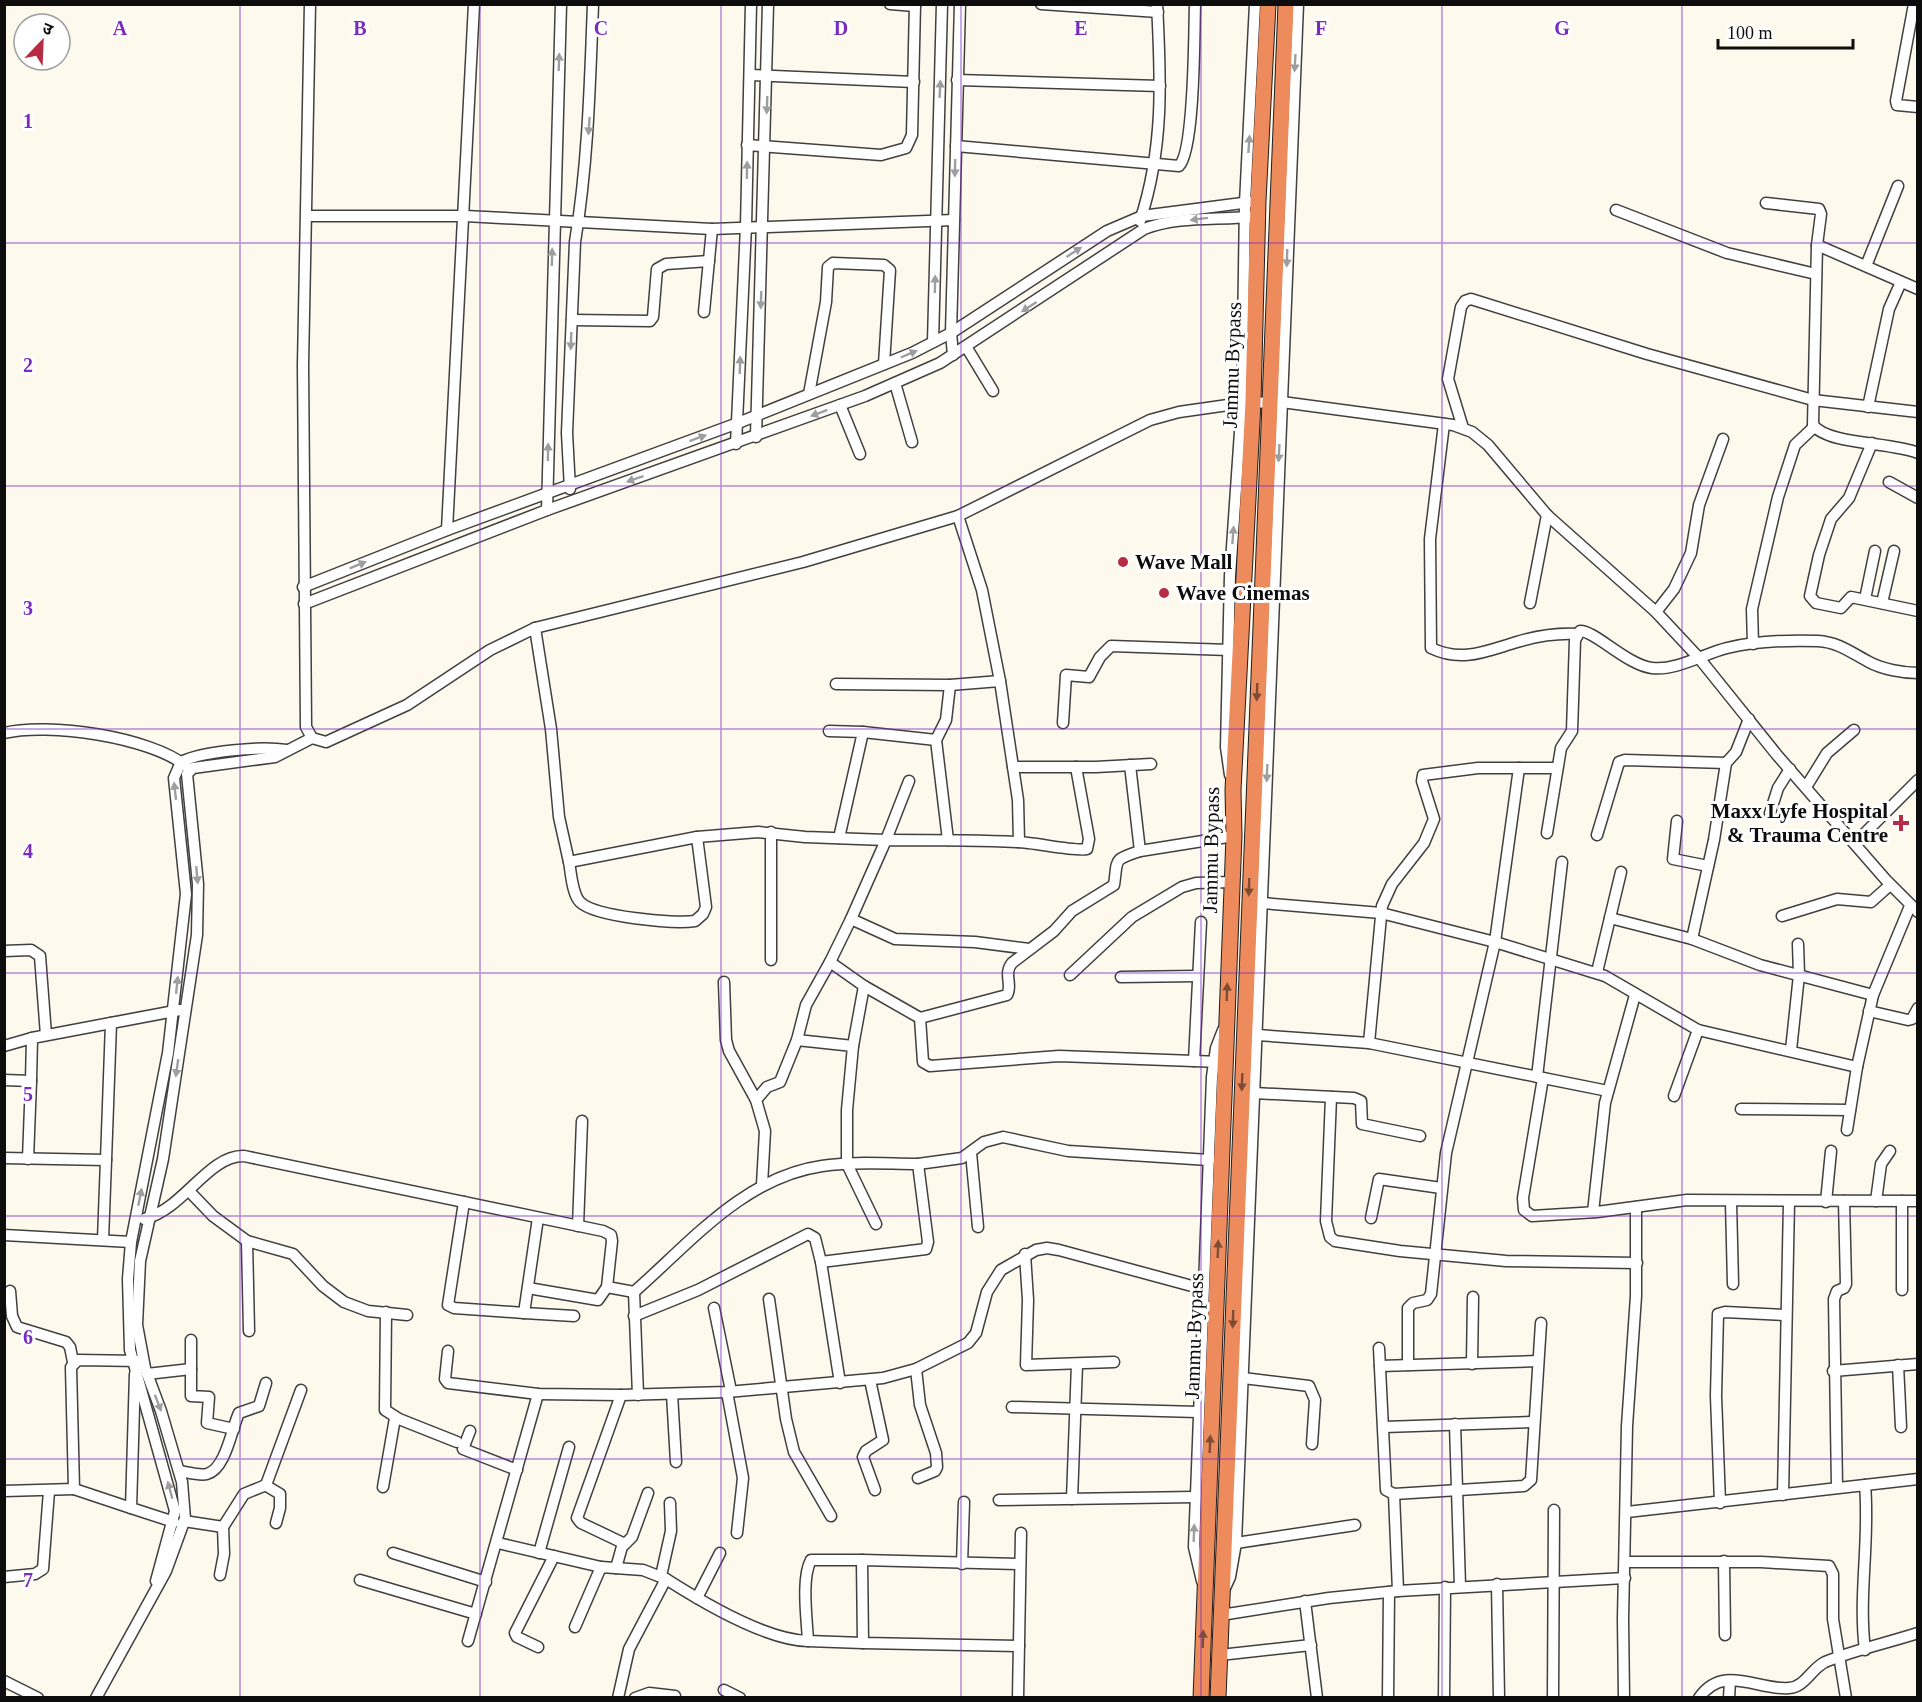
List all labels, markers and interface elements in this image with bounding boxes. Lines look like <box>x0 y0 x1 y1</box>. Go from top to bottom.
north arrow <box>12 12 72 72</box>
scale bar <box>1718 12 1853 50</box>
text: A <box>113 17 128 39</box>
text: B <box>353 17 367 39</box>
text: C <box>594 17 608 39</box>
text: D <box>834 17 848 39</box>
text: E <box>1074 17 1088 39</box>
text: F <box>1315 17 1327 39</box>
text: G <box>1554 17 1570 39</box>
text: उ <box>40 19 56 39</box>
text: 100 m <box>1727 23 1773 43</box>
one-way arrow <box>554 53 563 72</box>
one-way arrow <box>1290 53 1299 72</box>
one-way arrow <box>936 79 945 98</box>
one-way arrow <box>763 95 772 114</box>
text: 1 <box>23 110 33 132</box>
one-way arrow <box>584 116 593 135</box>
one-way arrow <box>1244 135 1253 154</box>
one-way arrow <box>951 158 960 177</box>
one-way arrow <box>742 160 752 179</box>
one-way arrow <box>1190 214 1209 223</box>
one-way arrow <box>1066 246 1082 258</box>
one-way arrow <box>547 248 557 267</box>
one-way arrow <box>1282 248 1291 267</box>
one-way arrow <box>930 274 939 293</box>
one-way arrow <box>757 290 766 309</box>
one-way arrow <box>1021 301 1037 312</box>
street label: Jammu Bypass <box>1218 301 1246 429</box>
one-way arrow <box>566 331 576 350</box>
one-way arrow <box>900 349 918 359</box>
text: 2 <box>23 354 33 376</box>
one-way arrow <box>736 355 745 374</box>
one-way arrow <box>809 408 827 418</box>
one-way arrow <box>689 433 707 443</box>
one-way arrow <box>543 442 553 461</box>
one-way arrow <box>1275 443 1284 462</box>
one-way arrow <box>626 475 644 485</box>
one-way arrow <box>1228 525 1238 544</box>
place label: Wave Mall <box>1135 550 1233 574</box>
marker: Wave Mall <box>1116 555 1130 569</box>
one-way arrow <box>349 560 367 570</box>
place label: Wave Cinemas <box>1176 581 1310 605</box>
marker: Wave Cinemas <box>1157 586 1171 600</box>
text: 3 <box>23 597 33 619</box>
one-way arrow <box>1252 683 1262 702</box>
one-way arrow <box>1262 764 1271 783</box>
one-way arrow <box>171 781 180 800</box>
street label: Jammu Bypass <box>1198 787 1224 913</box>
place label: Maxx Lyfe Hospital & Trauma Centre <box>1711 799 1888 847</box>
marker: Maxx Lyfe Hospital & Trauma Centre <box>1892 814 1910 832</box>
text: 4 <box>23 840 33 862</box>
one-way arrow <box>192 865 202 884</box>
one-way arrow <box>1244 878 1254 897</box>
one-way arrow <box>172 975 182 994</box>
one-way arrow <box>1223 982 1232 1001</box>
one-way arrow <box>173 1059 182 1078</box>
one-way arrow <box>1237 1073 1246 1092</box>
text: 5 <box>23 1083 33 1105</box>
one-way arrow <box>136 1188 145 1207</box>
one-way arrow <box>1213 1240 1222 1259</box>
street label: Jammu Bypass <box>1180 1272 1208 1400</box>
one-way arrow <box>1228 1309 1237 1328</box>
text: 6 <box>23 1326 33 1348</box>
one-way arrow <box>154 1394 163 1412</box>
one-way arrow <box>1206 1435 1215 1454</box>
one-way arrow <box>165 1481 175 1499</box>
one-way arrow <box>1189 1524 1199 1543</box>
text: 7 <box>23 1569 33 1591</box>
one-way arrow <box>1198 1630 1208 1649</box>

